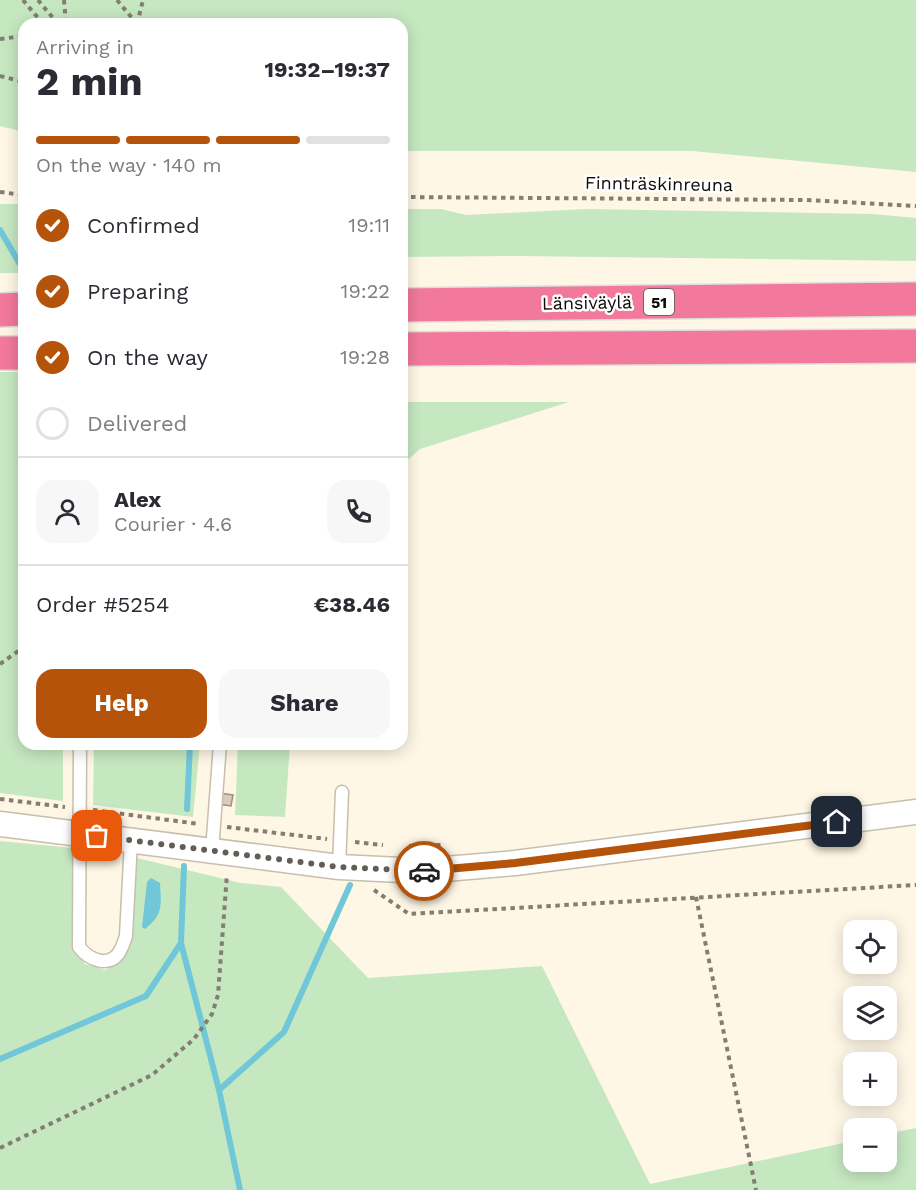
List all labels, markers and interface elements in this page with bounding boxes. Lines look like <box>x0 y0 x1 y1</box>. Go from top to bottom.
text: Arriving in <box>36 35 134 59</box>
text: 19:32–19:37 <box>265 57 390 82</box>
text: 2 min <box>36 59 143 104</box>
text: On the way · 140 m <box>36 153 222 177</box>
street label: Finnträskinreuna <box>585 172 733 195</box>
icon: check <box>36 209 69 242</box>
text: Confirmed <box>87 213 200 238</box>
text: 19:11 <box>348 213 390 237</box>
icon: check <box>36 275 69 308</box>
text: Preparing <box>87 279 188 304</box>
text: 19:22 <box>341 279 390 303</box>
road number: 51 <box>644 289 674 315</box>
street label: Länsiväylä <box>542 291 632 314</box>
icon: check <box>36 341 69 374</box>
text: On the way <box>87 345 208 370</box>
text: 19:28 <box>340 345 390 369</box>
text: Delivered <box>87 411 187 436</box>
button: person <box>36 480 99 543</box>
button: phone <box>327 480 390 543</box>
text: Alex <box>114 487 161 512</box>
text: Courier · 4.6 <box>114 512 232 536</box>
text: Order #5254 <box>36 592 169 617</box>
text: €38.46 <box>314 592 390 617</box>
button: Help <box>36 669 207 738</box>
button: Share <box>219 669 390 738</box>
pin <box>811 796 862 847</box>
icon: home <box>820 805 853 838</box>
pin <box>71 810 122 861</box>
icon: bag <box>80 819 113 852</box>
courier <box>394 841 454 901</box>
icon: car <box>408 855 441 888</box>
map controls <box>843 920 897 1172</box>
button: locate <box>843 920 897 974</box>
button: layers <box>843 986 897 1040</box>
button: + <box>843 1052 897 1106</box>
button: − <box>843 1118 897 1172</box>

